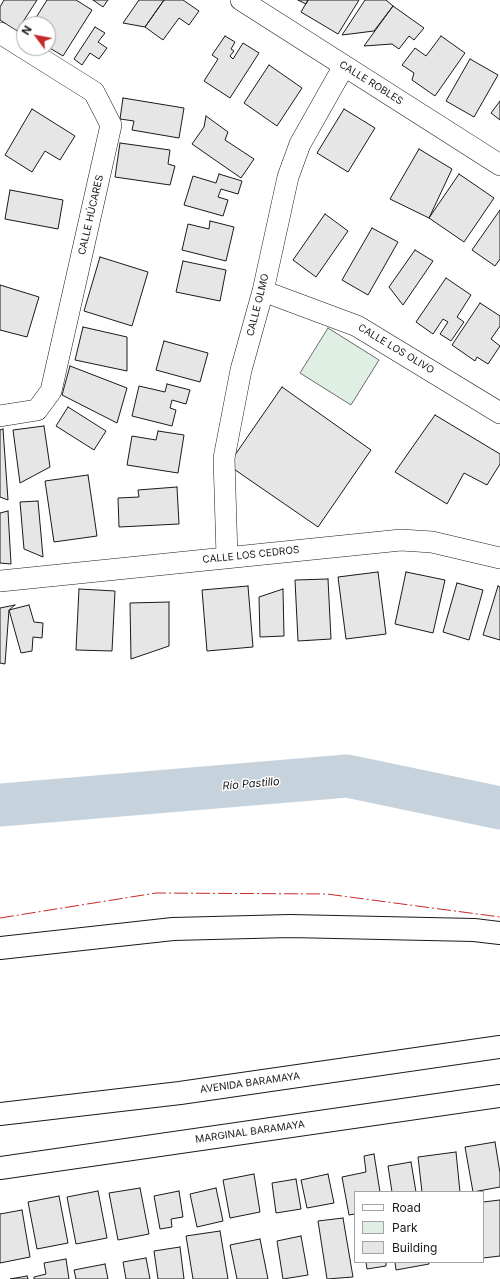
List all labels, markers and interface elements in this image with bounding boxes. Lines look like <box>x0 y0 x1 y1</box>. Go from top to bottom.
north arrow <box>16 16 56 56</box>
text: N <box>19 23 35 37</box>
street label: CALLE ROBLES <box>337 59 405 107</box>
street label: CALLE HÚCARES <box>76 174 106 256</box>
street label: CALLE OLMO <box>244 272 272 338</box>
street label: CALLE LOS OLIVO <box>356 322 436 376</box>
street label: CALLE LOS CEDROS <box>202 544 300 566</box>
water label: Río Pastillo <box>222 775 280 793</box>
street label: AVENIDA BARAMAYA <box>199 1070 301 1096</box>
street label: MARGINAL BARAMAYA <box>195 1118 305 1146</box>
legend <box>354 1191 484 1263</box>
text: Road <box>392 1200 421 1215</box>
text: Park <box>392 1220 418 1235</box>
text: Building <box>392 1240 437 1255</box>

